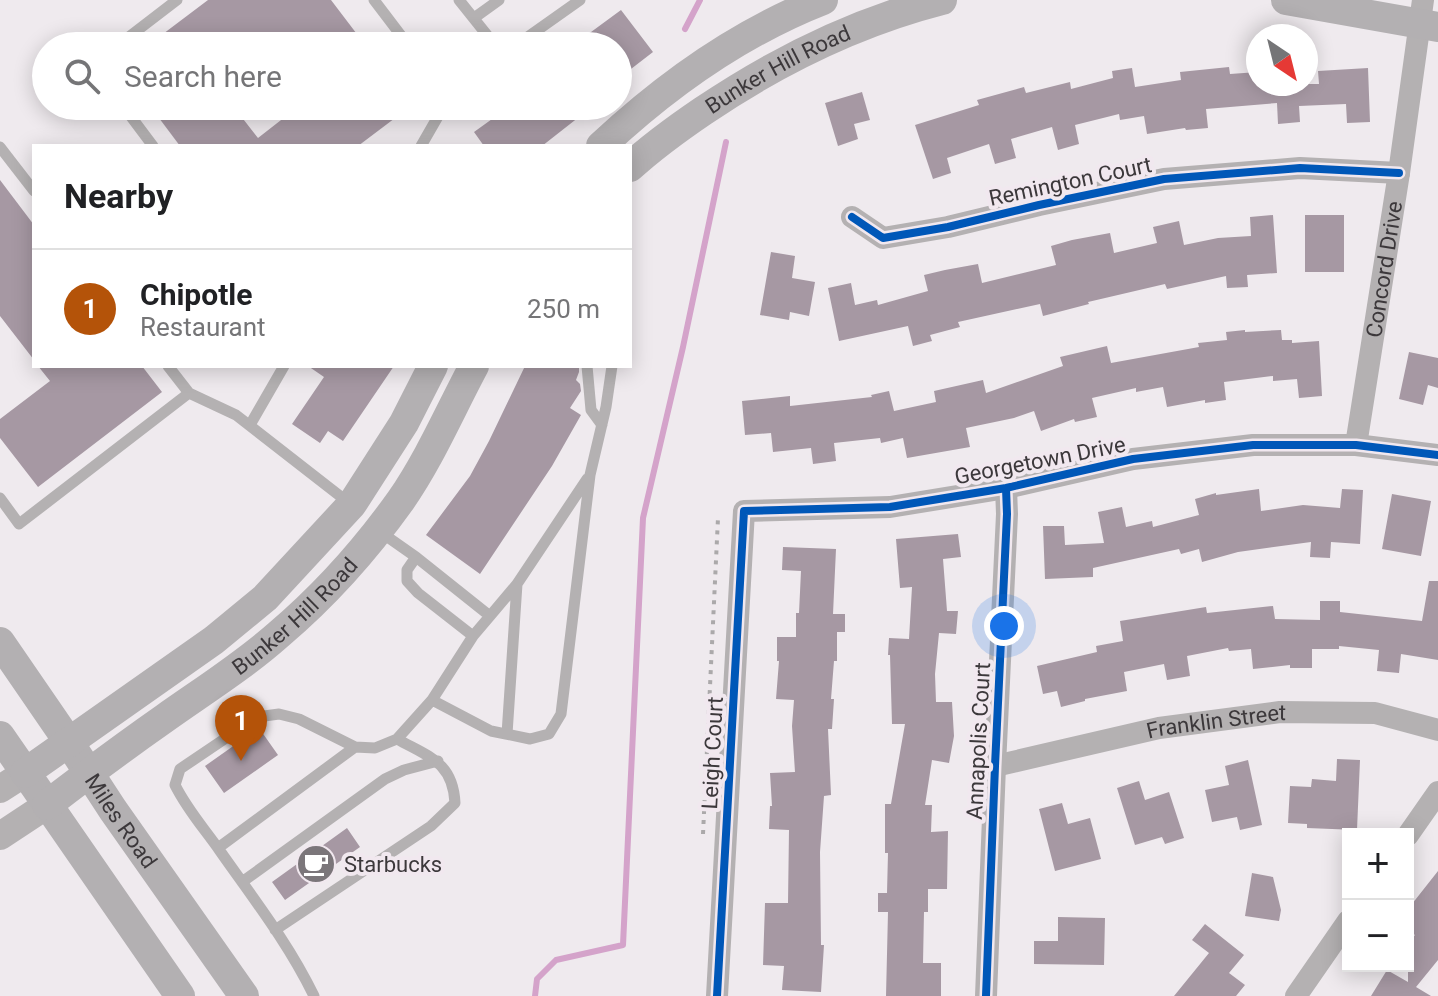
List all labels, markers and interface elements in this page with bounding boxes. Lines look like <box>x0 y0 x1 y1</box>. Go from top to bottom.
street label: Bunker Hill Road <box>701 20 854 119</box>
north arrow <box>1246 24 1318 96</box>
search box <box>32 32 632 120</box>
icon: search <box>60 54 104 98</box>
text: Search here <box>124 59 282 94</box>
street label: Remington Court <box>986 152 1154 211</box>
text: Nearby <box>64 176 173 216</box>
street label: Concord Drive <box>1361 199 1407 339</box>
text: Chipotle <box>140 277 252 312</box>
text: 1 <box>83 294 97 324</box>
text: 250 m <box>527 294 600 324</box>
text: Restaurant <box>140 312 266 342</box>
street label: Georgetown Drive <box>953 432 1128 489</box>
street label: Bunker Hill Road <box>227 553 363 680</box>
your location <box>984 606 1024 646</box>
street label: Annapolis Court <box>962 662 995 820</box>
pin: 1 <box>215 695 267 761</box>
street label: Leigh Court <box>697 696 728 810</box>
street label: Franklin Street <box>1144 700 1286 744</box>
street label: Miles Road <box>80 769 162 873</box>
map controls <box>1342 828 1414 972</box>
button: + <box>1342 828 1414 900</box>
cafe icon: Starbucks <box>295 843 337 885</box>
place label: Starbucks <box>344 852 442 877</box>
button: − <box>1342 900 1414 972</box>

